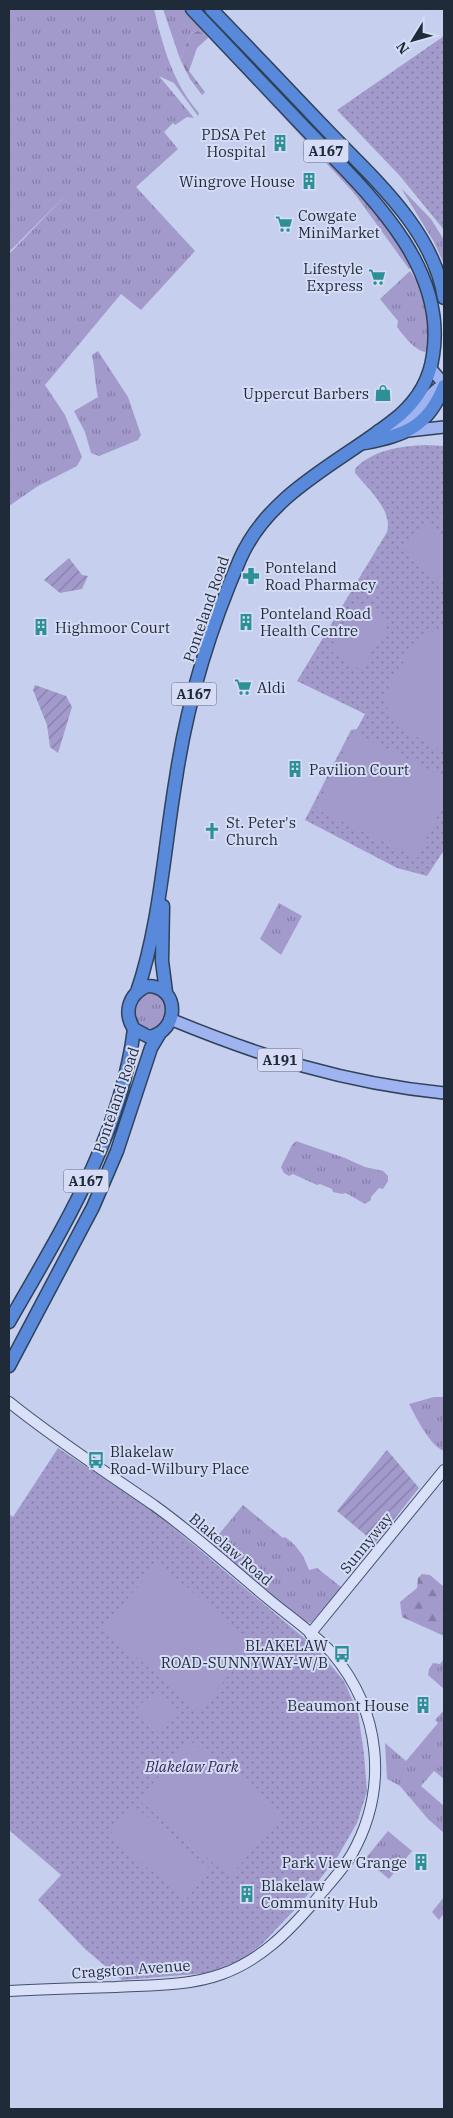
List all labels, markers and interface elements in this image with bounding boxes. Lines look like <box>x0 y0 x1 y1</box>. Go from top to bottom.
north arrow <box>388 15 438 65</box>
text: N <box>392 38 413 58</box>
place label: PDSA Pet Hospital <box>201 125 266 161</box>
building icon: PDSA Pet Hospital <box>270 133 290 153</box>
road number: A167 <box>304 140 348 162</box>
building icon: Wingrove House <box>299 171 319 191</box>
place label: Wingrove House <box>179 172 295 191</box>
place label: Cowgate MiniMarket <box>298 206 380 242</box>
supermarket icon: Cowgate MiniMarket <box>274 214 294 234</box>
place label: Lifestyle Express <box>303 259 363 295</box>
supermarket icon: Lifestyle Express <box>367 267 387 287</box>
shop icon: Uppercut Barbers <box>373 383 393 403</box>
place label: Uppercut Barbers <box>243 384 369 403</box>
street label: Ponteland Road <box>179 553 233 665</box>
place label: Ponteland Road Pharmacy <box>265 558 376 594</box>
pharmacy icon: Ponteland Road Pharmacy <box>241 566 261 586</box>
place label: Ponteland Road Health Centre <box>260 604 371 640</box>
building icon: Ponteland Road Health Centre <box>236 612 256 632</box>
building icon: Highmoor Court <box>31 617 51 637</box>
place label: Highmoor Court <box>55 618 170 637</box>
supermarket icon: Aldi <box>233 677 253 697</box>
place label: Aldi <box>257 678 286 697</box>
road number: A167 <box>172 682 216 706</box>
building icon: Pavilion Court <box>285 759 305 779</box>
place label: Pavilion Court <box>309 760 409 779</box>
place label: St. Peter's Church <box>226 813 296 849</box>
church icon: St. Peter's Church <box>202 821 222 841</box>
street label: Ponteland Road <box>89 1044 143 1156</box>
road number: A191 <box>258 1048 302 1072</box>
road number: A167 <box>64 1170 108 1192</box>
place label: Blakelaw Road-Wilbury Place <box>110 1442 249 1478</box>
bus stop icon: Blakelaw Road-Wilbury Place <box>86 1450 106 1470</box>
street label: Blakelaw Road <box>186 1509 276 1589</box>
street label: Sunnyway <box>336 1509 396 1577</box>
place label: BLAKELAW ROAD-SUNNYWAY-W/B <box>161 1636 328 1672</box>
bus stop icon: BLAKELAW ROAD-SUNNYWAY-W/B <box>332 1644 352 1664</box>
building icon: Beaumont House <box>413 1695 433 1715</box>
place label: Beaumont House <box>287 1696 409 1715</box>
park label: Blakelaw Park <box>144 1757 239 1776</box>
building icon: Park View Grange <box>411 1852 431 1872</box>
place label: Park View Grange <box>282 1853 407 1872</box>
place label: Blakelaw Community Hub <box>261 1876 378 1912</box>
building icon: Blakelaw Community Hub <box>237 1884 257 1904</box>
street label: Cragston Avenue <box>71 1955 191 1983</box>

